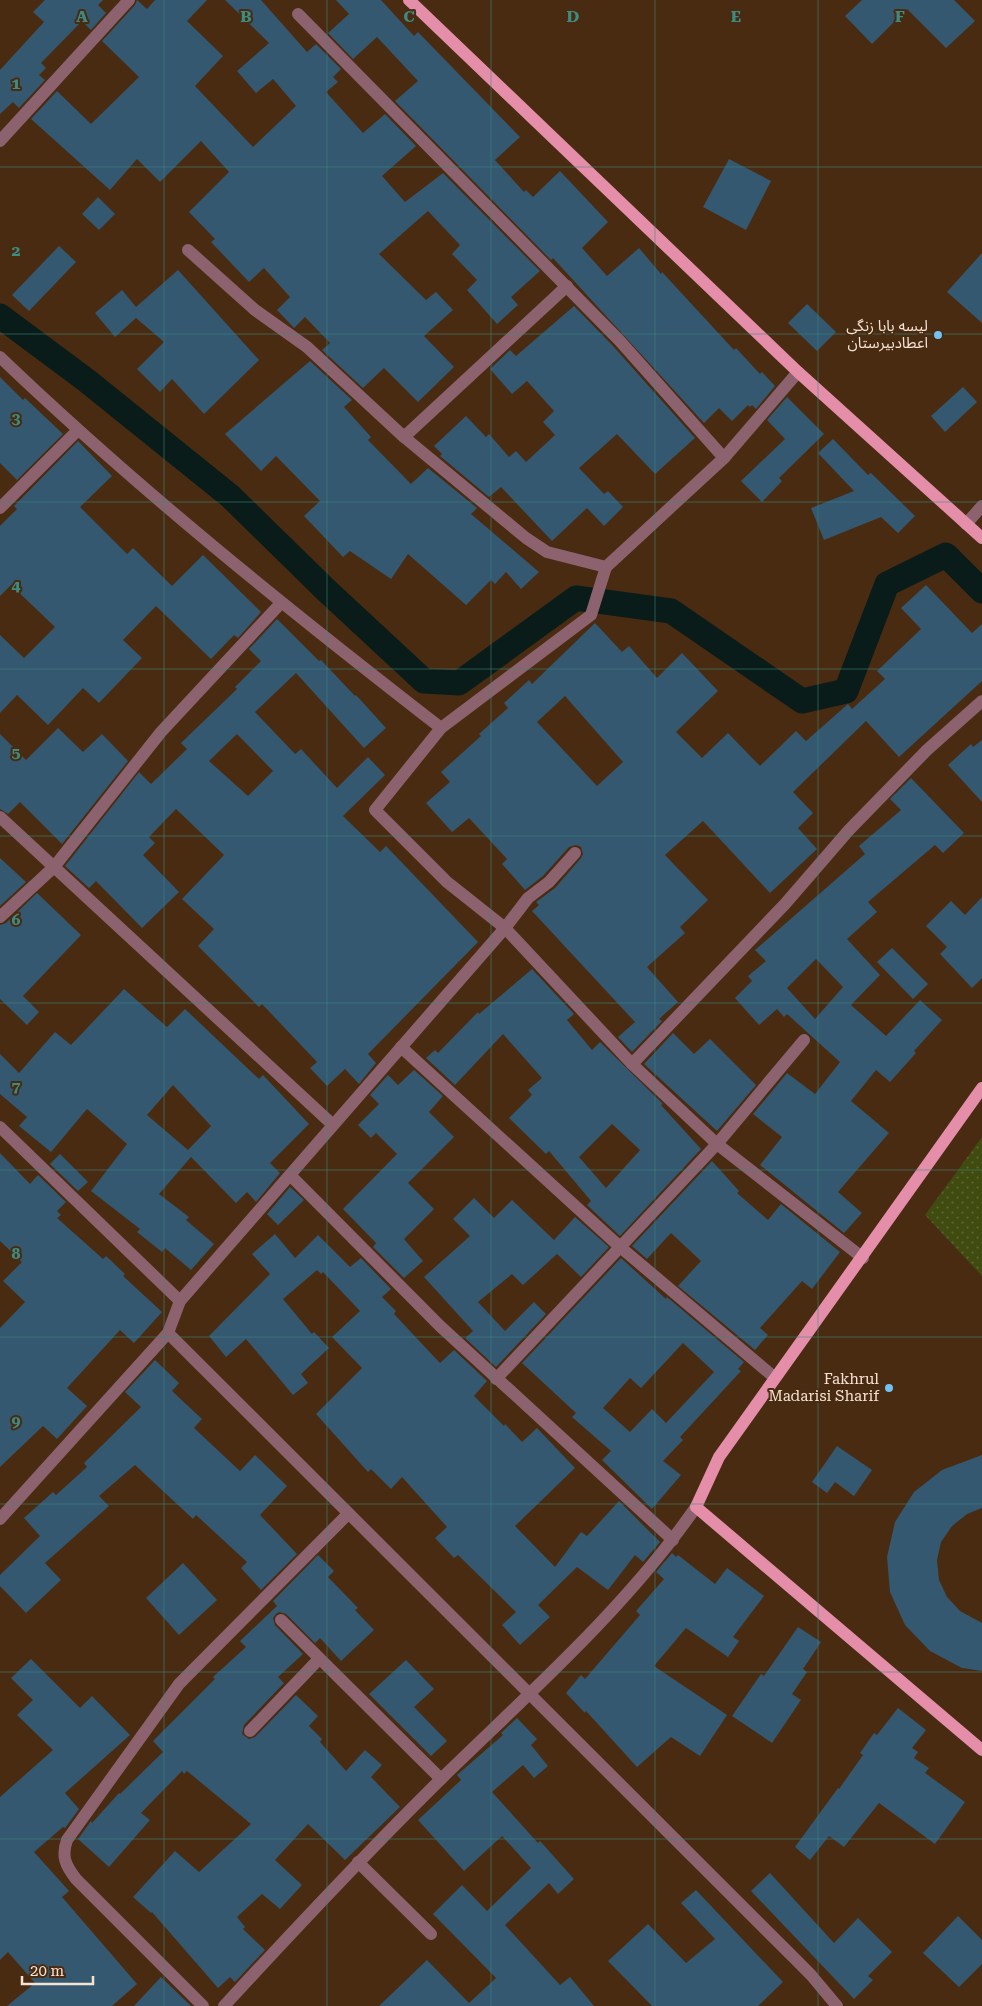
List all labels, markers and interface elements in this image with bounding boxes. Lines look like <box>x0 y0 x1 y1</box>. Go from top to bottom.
text: A <box>76 7 88 26</box>
text: B <box>240 7 252 26</box>
text: C <box>403 7 415 26</box>
text: D <box>567 7 580 26</box>
text: E <box>731 7 741 26</box>
text: F <box>895 7 905 26</box>
text: 1 <box>12 74 21 93</box>
text: 2 <box>12 241 21 260</box>
place label: لیسه بابا زنگی اعطادبیرستان <box>846 317 928 352</box>
marker: لیسه بابا زنگی اعطادبیرستان <box>932 329 944 341</box>
text: 3 <box>12 409 21 428</box>
text: 4 <box>12 576 21 595</box>
text: 5 <box>12 743 21 762</box>
text: 6 <box>12 910 21 929</box>
text: 7 <box>12 1077 21 1096</box>
text: 8 <box>12 1244 21 1263</box>
place label: Fakhrul Madarisi Sharif <box>768 1370 880 1405</box>
marker: Fakhrul Madarisi Sharif <box>883 1382 895 1394</box>
text: 9 <box>12 1412 21 1431</box>
scale bar <box>22 1954 94 1986</box>
text: 20 m <box>30 1962 65 1980</box>

